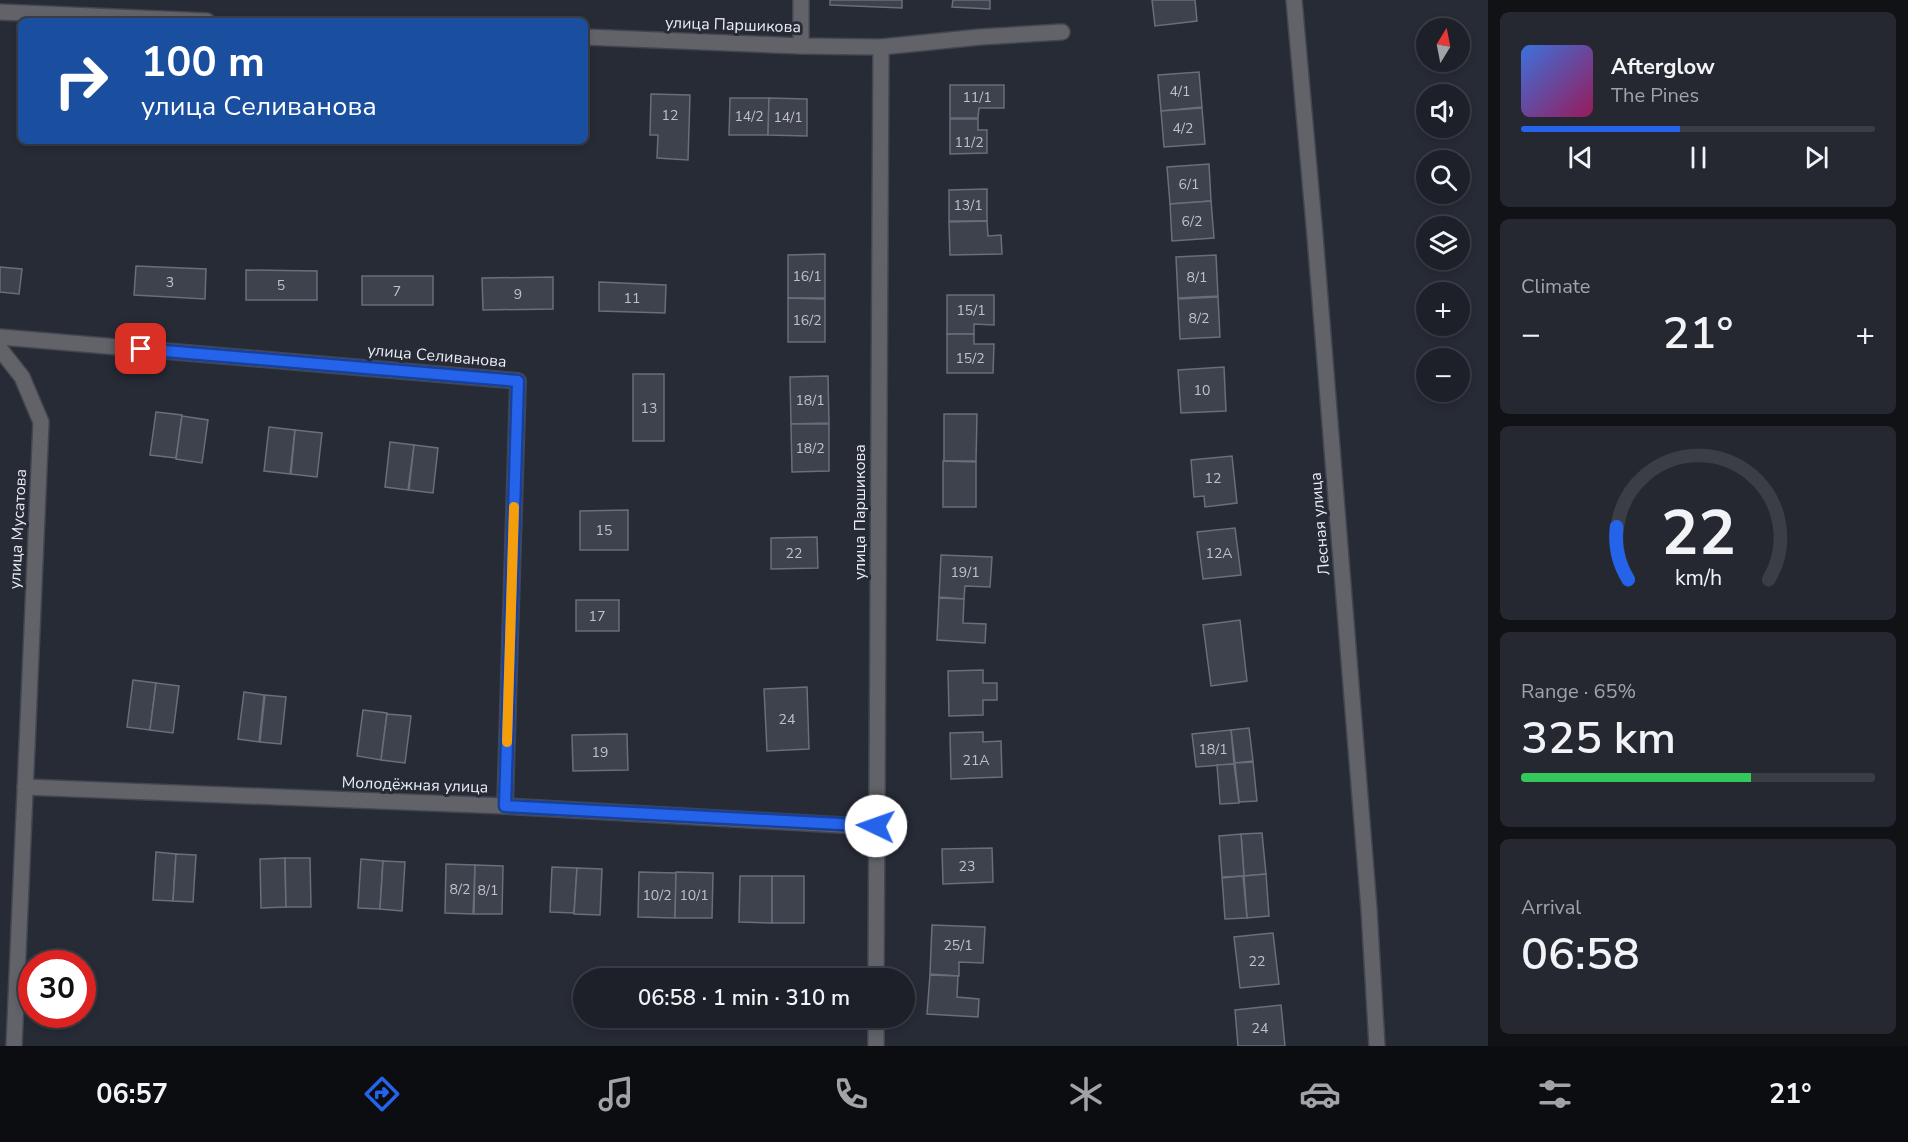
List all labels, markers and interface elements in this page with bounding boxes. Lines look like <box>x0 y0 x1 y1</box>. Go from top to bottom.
street label: улица Паршикова <box>665 12 801 38</box>
north arrow <box>1416 18 1470 72</box>
map controls <box>1416 18 1470 402</box>
text: 100 m <box>141 34 265 91</box>
icon: right <box>42 42 120 120</box>
text: Afterglow <box>1611 52 1715 82</box>
house number: 4/1 <box>1170 82 1190 101</box>
text: The Pines <box>1611 82 1699 109</box>
button: sound <box>1416 84 1470 138</box>
text: улица Селиванова <box>141 88 377 125</box>
house number: 11/1 <box>962 88 992 107</box>
house number: 12 <box>662 106 678 125</box>
house number: 14/2 <box>734 107 764 126</box>
house number: 14/1 <box>773 108 803 127</box>
house number: 4/2 <box>1173 119 1193 138</box>
house number: 11/2 <box>954 133 984 152</box>
icon: previous <box>1564 141 1597 174</box>
icon: pause <box>1682 141 1715 174</box>
icon: next <box>1800 141 1833 174</box>
button: search <box>1416 150 1470 204</box>
house number: 6/1 <box>1179 175 1199 194</box>
house number: 13/1 <box>953 196 983 215</box>
house number: 6/2 <box>1182 212 1202 231</box>
button: layers <box>1416 216 1470 270</box>
house number: 16/1 <box>792 267 822 286</box>
house number: 8/1 <box>1187 268 1207 287</box>
house number: 3 <box>166 273 174 292</box>
text: Climate <box>1521 273 1590 300</box>
house number: 5 <box>277 276 285 295</box>
house number: 7 <box>393 282 401 301</box>
button: + <box>1416 282 1470 336</box>
house number: 9 <box>514 285 522 304</box>
house number: 11 <box>624 289 640 308</box>
house number: 15/1 <box>956 301 986 320</box>
text: 21° <box>1663 303 1733 364</box>
house number: 8/2 <box>1189 309 1209 328</box>
house number: 16/2 <box>792 311 822 330</box>
text: − <box>1521 312 1541 357</box>
text: + <box>1855 312 1875 357</box>
pin <box>115 323 166 374</box>
icon: arrive <box>124 332 157 365</box>
street label: улица Селиванова <box>366 339 508 373</box>
button: − <box>1416 348 1470 402</box>
house number: 15/2 <box>955 349 985 368</box>
house number: 10 <box>1194 381 1210 400</box>
house number: 18/1 <box>795 391 825 410</box>
house number: 13 <box>641 399 657 418</box>
house number: 18/2 <box>795 439 825 458</box>
street label: улица Паршикова <box>849 444 871 580</box>
street label: улица Мусатова <box>4 468 32 590</box>
house number: 12 <box>1205 469 1221 488</box>
street label: Лесная улица <box>1305 471 1335 577</box>
text: 22 <box>1661 491 1735 576</box>
house number: 15 <box>596 521 612 540</box>
house number: 22 <box>786 544 802 563</box>
house number: 12А <box>1205 544 1233 563</box>
house number: 19/1 <box>950 563 980 582</box>
text: km/h <box>1674 563 1722 593</box>
house number: 17 <box>589 607 605 626</box>
text: Range · 65% <box>1521 678 1636 705</box>
text: 325 km <box>1521 708 1676 769</box>
house number: 24 <box>779 710 795 729</box>
house number: 18/1 <box>1198 740 1228 759</box>
house number: 19 <box>592 743 608 762</box>
house number: 21А <box>962 751 990 770</box>
street label: Молодёжная улица <box>341 771 489 799</box>
position arrow <box>844 794 908 858</box>
house number: 23 <box>959 857 975 876</box>
house number: 8/2 <box>450 880 470 899</box>
house number: 8/1 <box>478 881 498 900</box>
house number: 10/2 <box>642 886 672 905</box>
house number: 10/1 <box>679 886 709 905</box>
text: Arrival <box>1521 894 1581 921</box>
text: 06:58 <box>1521 924 1640 985</box>
house number: 25/1 <box>943 936 973 955</box>
speed limit sign: 30 <box>18 950 96 1028</box>
house number: 22 <box>1249 952 1265 971</box>
text: 06:58 · 1 min · 310 m <box>638 983 850 1013</box>
house number: 24 <box>1252 1019 1268 1038</box>
icon: directions <box>361 1073 403 1115</box>
icon: music <box>595 1073 637 1115</box>
icon: phone <box>830 1073 872 1115</box>
icon: climate <box>1065 1073 1107 1115</box>
icon: car <box>1299 1073 1341 1115</box>
icon: filters <box>1534 1073 1576 1115</box>
text: 06:57 <box>96 1076 168 1113</box>
text: 21° <box>1769 1076 1812 1113</box>

